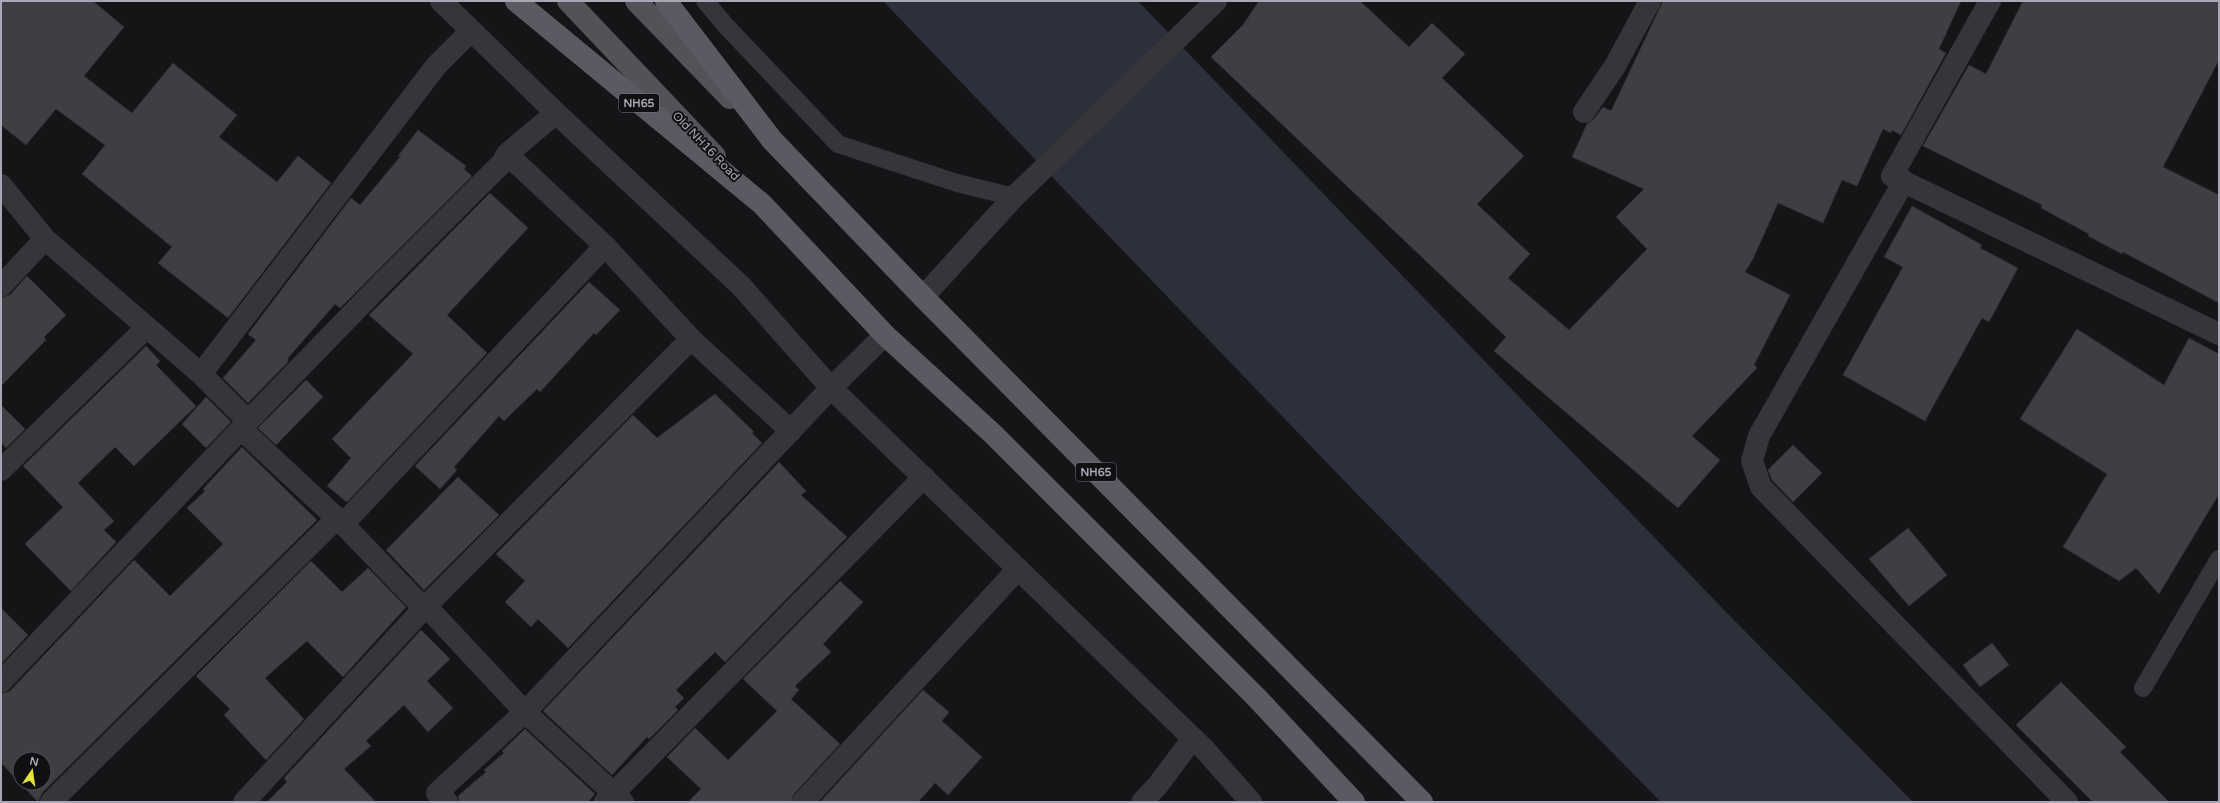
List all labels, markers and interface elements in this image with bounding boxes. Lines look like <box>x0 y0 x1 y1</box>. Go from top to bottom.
road number: NH65 <box>619 94 659 112</box>
street label: Old NH16 Road <box>670 109 742 183</box>
road number: NH65 <box>1076 463 1116 481</box>
north arrow <box>12 751 52 791</box>
text: N <box>28 754 40 769</box>

